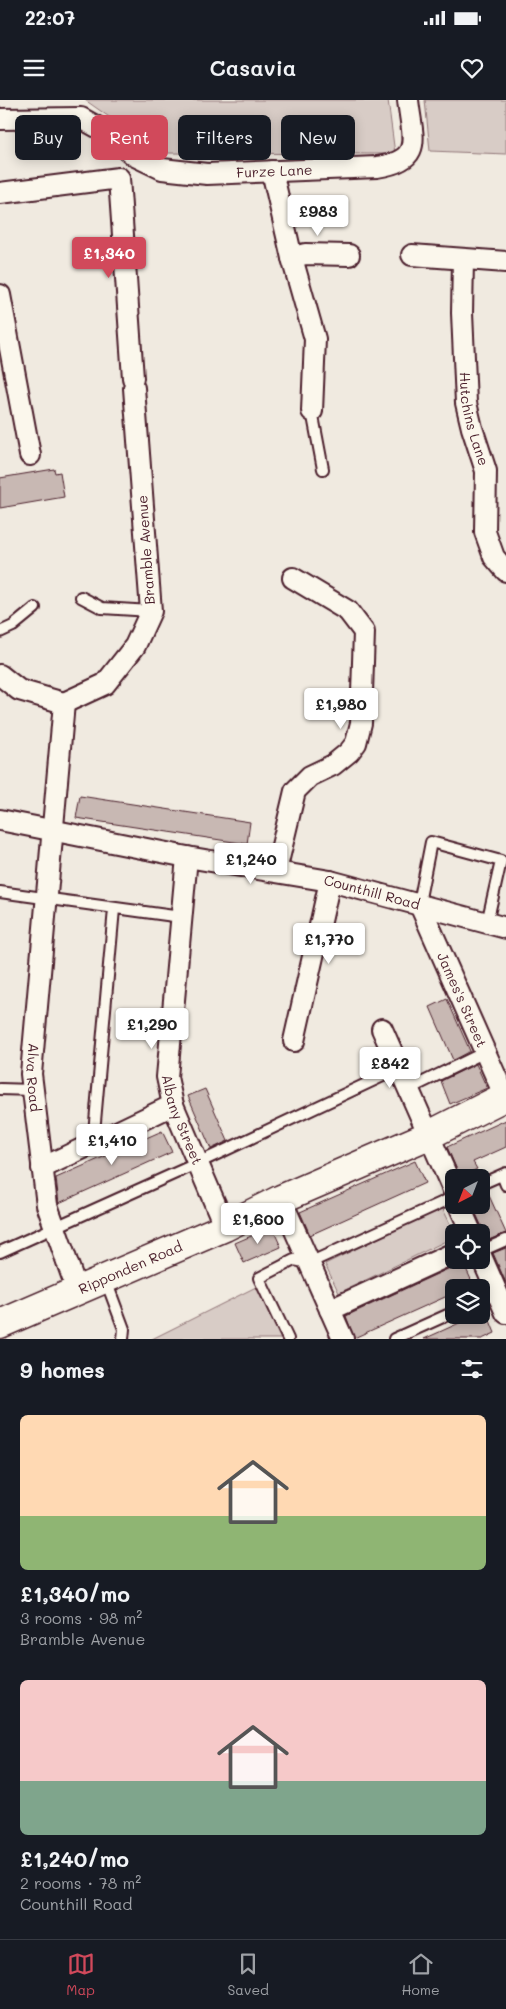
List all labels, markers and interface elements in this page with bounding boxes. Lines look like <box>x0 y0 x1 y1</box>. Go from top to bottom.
text: 22:07 <box>25 5 75 30</box>
text: Casavia <box>210 53 296 82</box>
icon: menu <box>20 54 48 82</box>
icon: heart <box>458 54 486 82</box>
chip: Buy <box>15 115 81 160</box>
chip: Rent <box>91 115 168 160</box>
chip: Filters <box>178 115 271 160</box>
chip: New <box>281 115 355 160</box>
street label: Furze Lane <box>236 160 313 182</box>
pin: £983 <box>288 194 348 237</box>
text: £983 <box>298 200 338 221</box>
pin: £1,340 <box>68 236 150 279</box>
text: £1,340 <box>83 242 135 263</box>
street label: Hutchins Lane <box>456 372 494 468</box>
street label: Bramble Avenue <box>132 495 159 605</box>
pin: £1,980 <box>300 688 382 730</box>
text: £1,980 <box>315 693 367 714</box>
pin: £1,240 <box>210 842 292 885</box>
text: £1,240 <box>225 848 277 869</box>
street label: Counthill Road <box>323 870 422 914</box>
pin: £1,770 <box>288 922 370 965</box>
text: £1,770 <box>304 928 354 949</box>
street label: James's Street <box>433 949 492 1050</box>
pin: £1,290 <box>111 1008 193 1050</box>
text: £1,290 <box>127 1013 177 1034</box>
street label: Alva Road <box>22 1042 46 1113</box>
pin: £842 <box>360 1046 420 1089</box>
text: £842 <box>371 1052 409 1073</box>
street label: Albany Street <box>158 1073 207 1167</box>
pin: £1,410 <box>71 1124 153 1166</box>
text: £1,410 <box>87 1129 137 1150</box>
north arrow <box>445 1169 490 1214</box>
map controls <box>445 1169 490 1324</box>
pin: £1,600 <box>217 1202 299 1245</box>
text: £1,600 <box>232 1208 284 1229</box>
button: locate <box>445 1224 490 1269</box>
street label: Ripponden Road <box>75 1237 185 1298</box>
button: layers <box>445 1279 490 1324</box>
icon: filters <box>458 1355 486 1383</box>
text: 9 homes <box>20 1356 105 1383</box>
icon: home <box>208 1447 298 1537</box>
text: £1,340/mo <box>20 1580 130 1607</box>
text: 3 rooms · 98 m² <box>20 1607 142 1628</box>
text: Bramble Avenue <box>20 1628 145 1649</box>
icon: home <box>208 1712 298 1802</box>
text: £1,240/mo <box>20 1845 129 1872</box>
text: 2 rooms · 78 m² <box>20 1872 141 1893</box>
text: Counthill Road <box>20 1893 133 1914</box>
tab: Map <box>66 1950 95 1999</box>
tab: Saved <box>227 1950 269 1999</box>
tab: Home <box>402 1950 440 1999</box>

